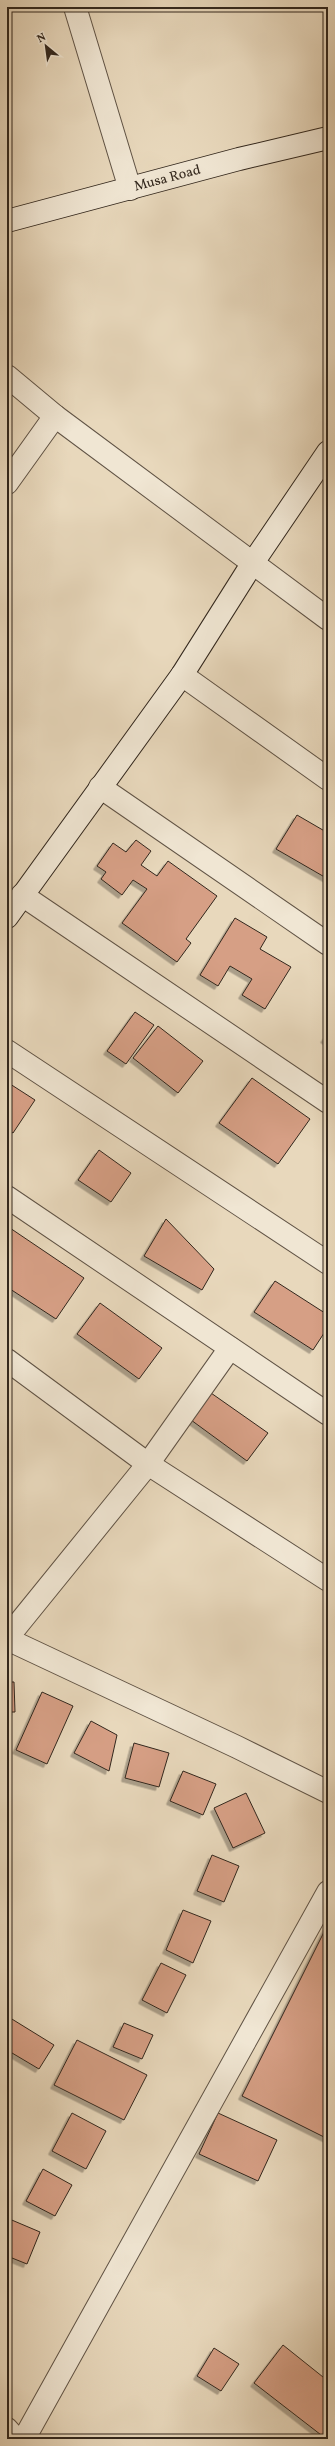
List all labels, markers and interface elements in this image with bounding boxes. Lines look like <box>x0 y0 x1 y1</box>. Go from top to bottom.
north arrow <box>26 26 66 66</box>
text: N <box>35 30 49 47</box>
street label: Musa Road <box>132 160 203 196</box>

